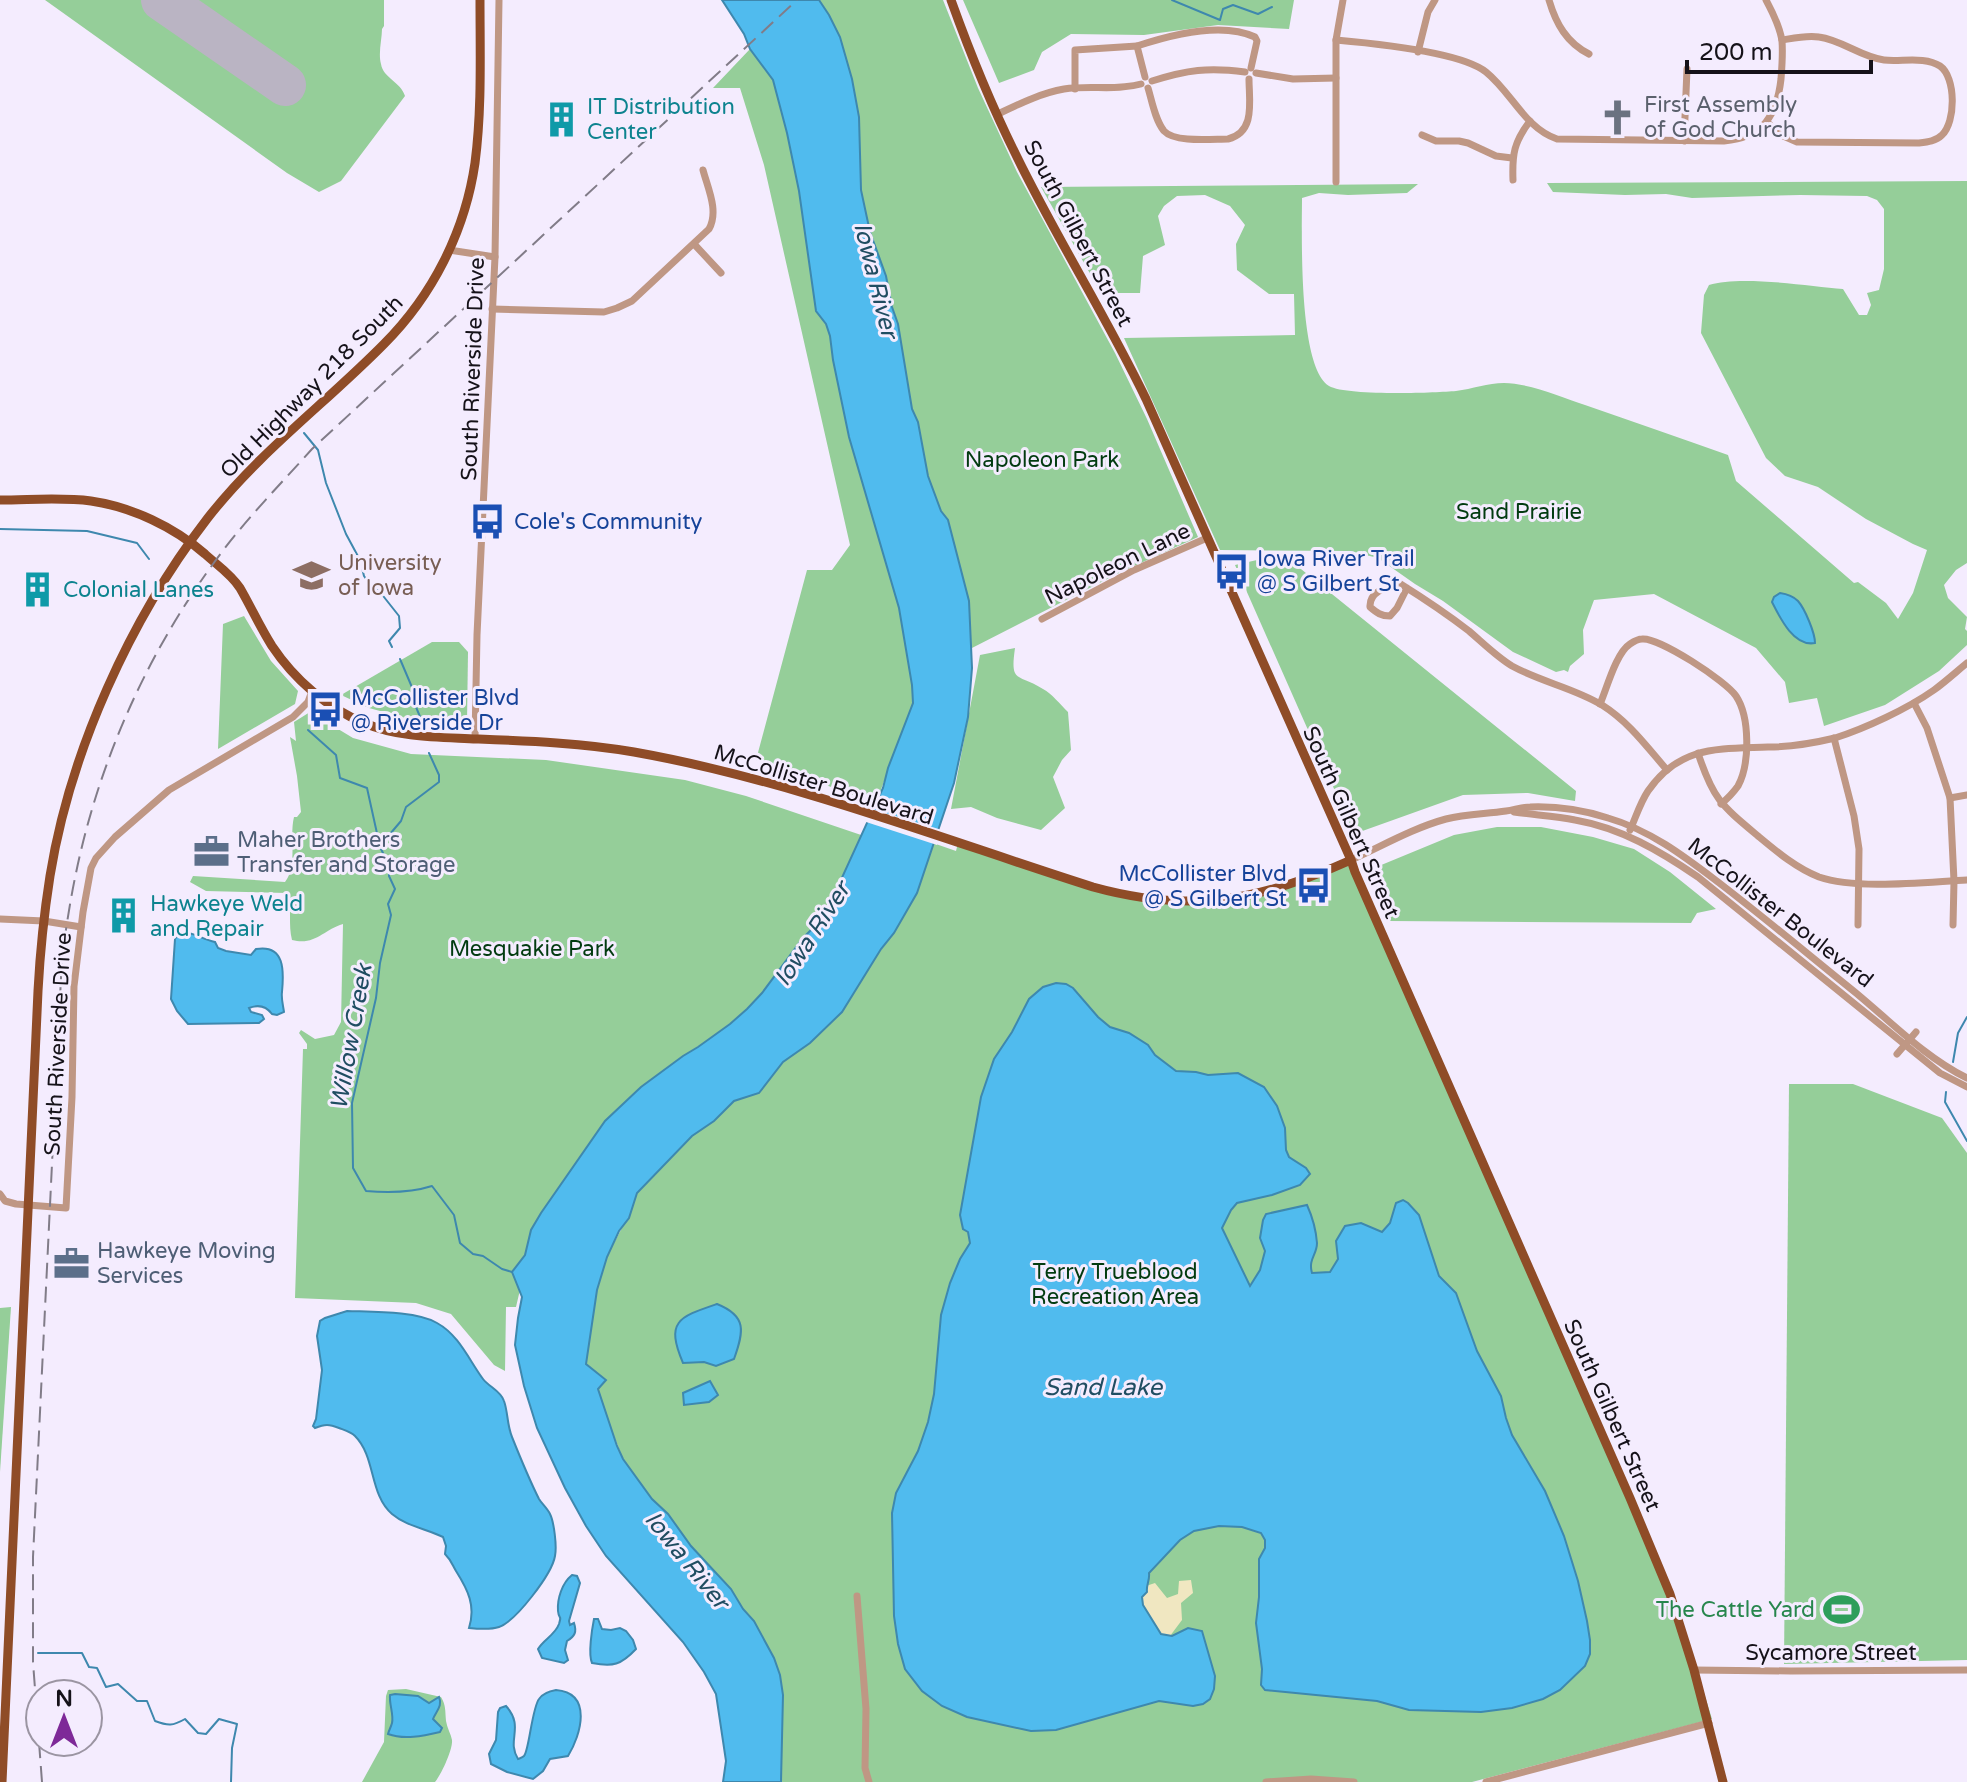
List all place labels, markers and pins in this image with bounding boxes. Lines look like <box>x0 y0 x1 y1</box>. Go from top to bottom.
place label: First Assembly of God Church <box>1644 92 1797 143</box>
place label: IT Distribution Center <box>587 94 735 145</box>
church icon: First Assembly of God Church <box>1599 98 1637 136</box>
building icon: IT Distribution Center <box>542 100 580 138</box>
bus stop icon: Cole's Community <box>469 502 507 540</box>
place label: Cole's Community <box>514 509 703 535</box>
place label: Iowa River Trail @ S Gilbert St <box>1257 546 1415 597</box>
place label: University of Iowa <box>338 550 442 601</box>
bus stop icon: Iowa River Trail @ S Gilbert St <box>1212 552 1250 590</box>
school or university icon: University of Iowa <box>293 556 331 594</box>
building icon: Colonial Lanes <box>18 570 56 608</box>
place label: Colonial Lanes <box>63 577 214 603</box>
place label: McCollister Blvd @ Riverside Dr <box>351 685 519 736</box>
bus stop icon: McCollister Blvd @ Riverside Dr <box>306 691 344 729</box>
place label: Maher Brothers Transfer and Storage <box>237 827 455 878</box>
office icon: Maher Brothers Transfer and Storage <box>192 833 230 871</box>
place label: McCollister Blvd @ S Gilbert St <box>1119 861 1287 912</box>
bus stop icon: McCollister Blvd @ S Gilbert St <box>1294 867 1332 905</box>
place label: Hawkeye Weld and Repair <box>150 891 303 942</box>
building icon: Hawkeye Weld and Repair <box>105 897 143 935</box>
place label: Hawkeye Moving Services <box>97 1238 276 1289</box>
office icon: Hawkeye Moving Services <box>52 1244 90 1282</box>
sports icon: The Cattle Yard <box>1822 1590 1860 1628</box>
place label: The Cattle Yard <box>1656 1597 1815 1623</box>

